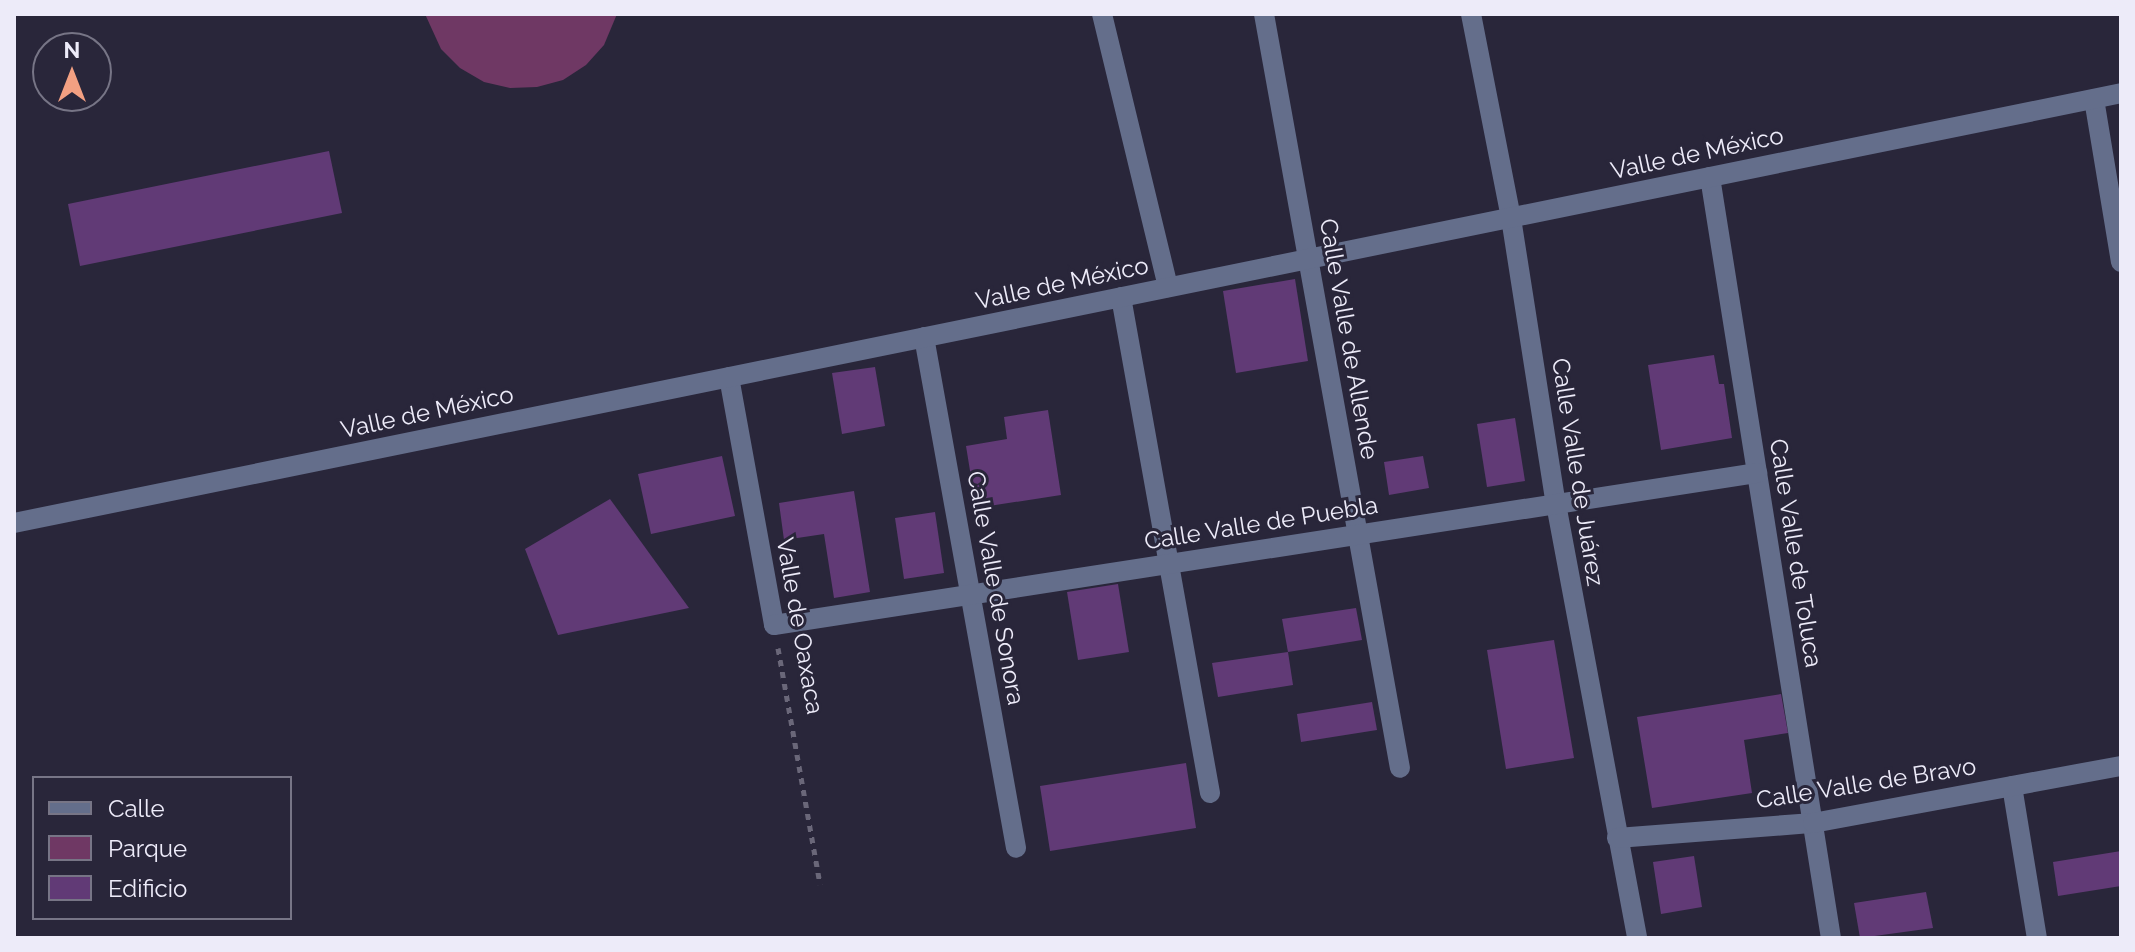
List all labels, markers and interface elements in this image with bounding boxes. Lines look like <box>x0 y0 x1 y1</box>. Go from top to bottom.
north arrow <box>32 32 112 112</box>
text: N <box>64 37 80 63</box>
street label: Valle de México <box>1608 121 1786 185</box>
street label: Calle Valle de Allende <box>1313 216 1385 462</box>
street label: Valle de México <box>973 251 1151 315</box>
street label: Calle Valle de Juárez <box>1546 355 1610 589</box>
street label: Valle de México <box>338 380 516 444</box>
street label: Calle Valle de Toluca <box>1764 436 1828 670</box>
street label: Calle Valle de Sonora <box>961 468 1031 708</box>
street label: Calle Valle de Puebla <box>1142 490 1380 556</box>
street label: Valle de Oaxaca <box>770 535 830 717</box>
street label: Calle Valle de Bravo <box>1754 751 1978 815</box>
legend <box>32 776 292 920</box>
text: Calle <box>108 794 165 823</box>
text: Parque <box>108 834 187 863</box>
text: Edificio <box>108 874 187 903</box>

